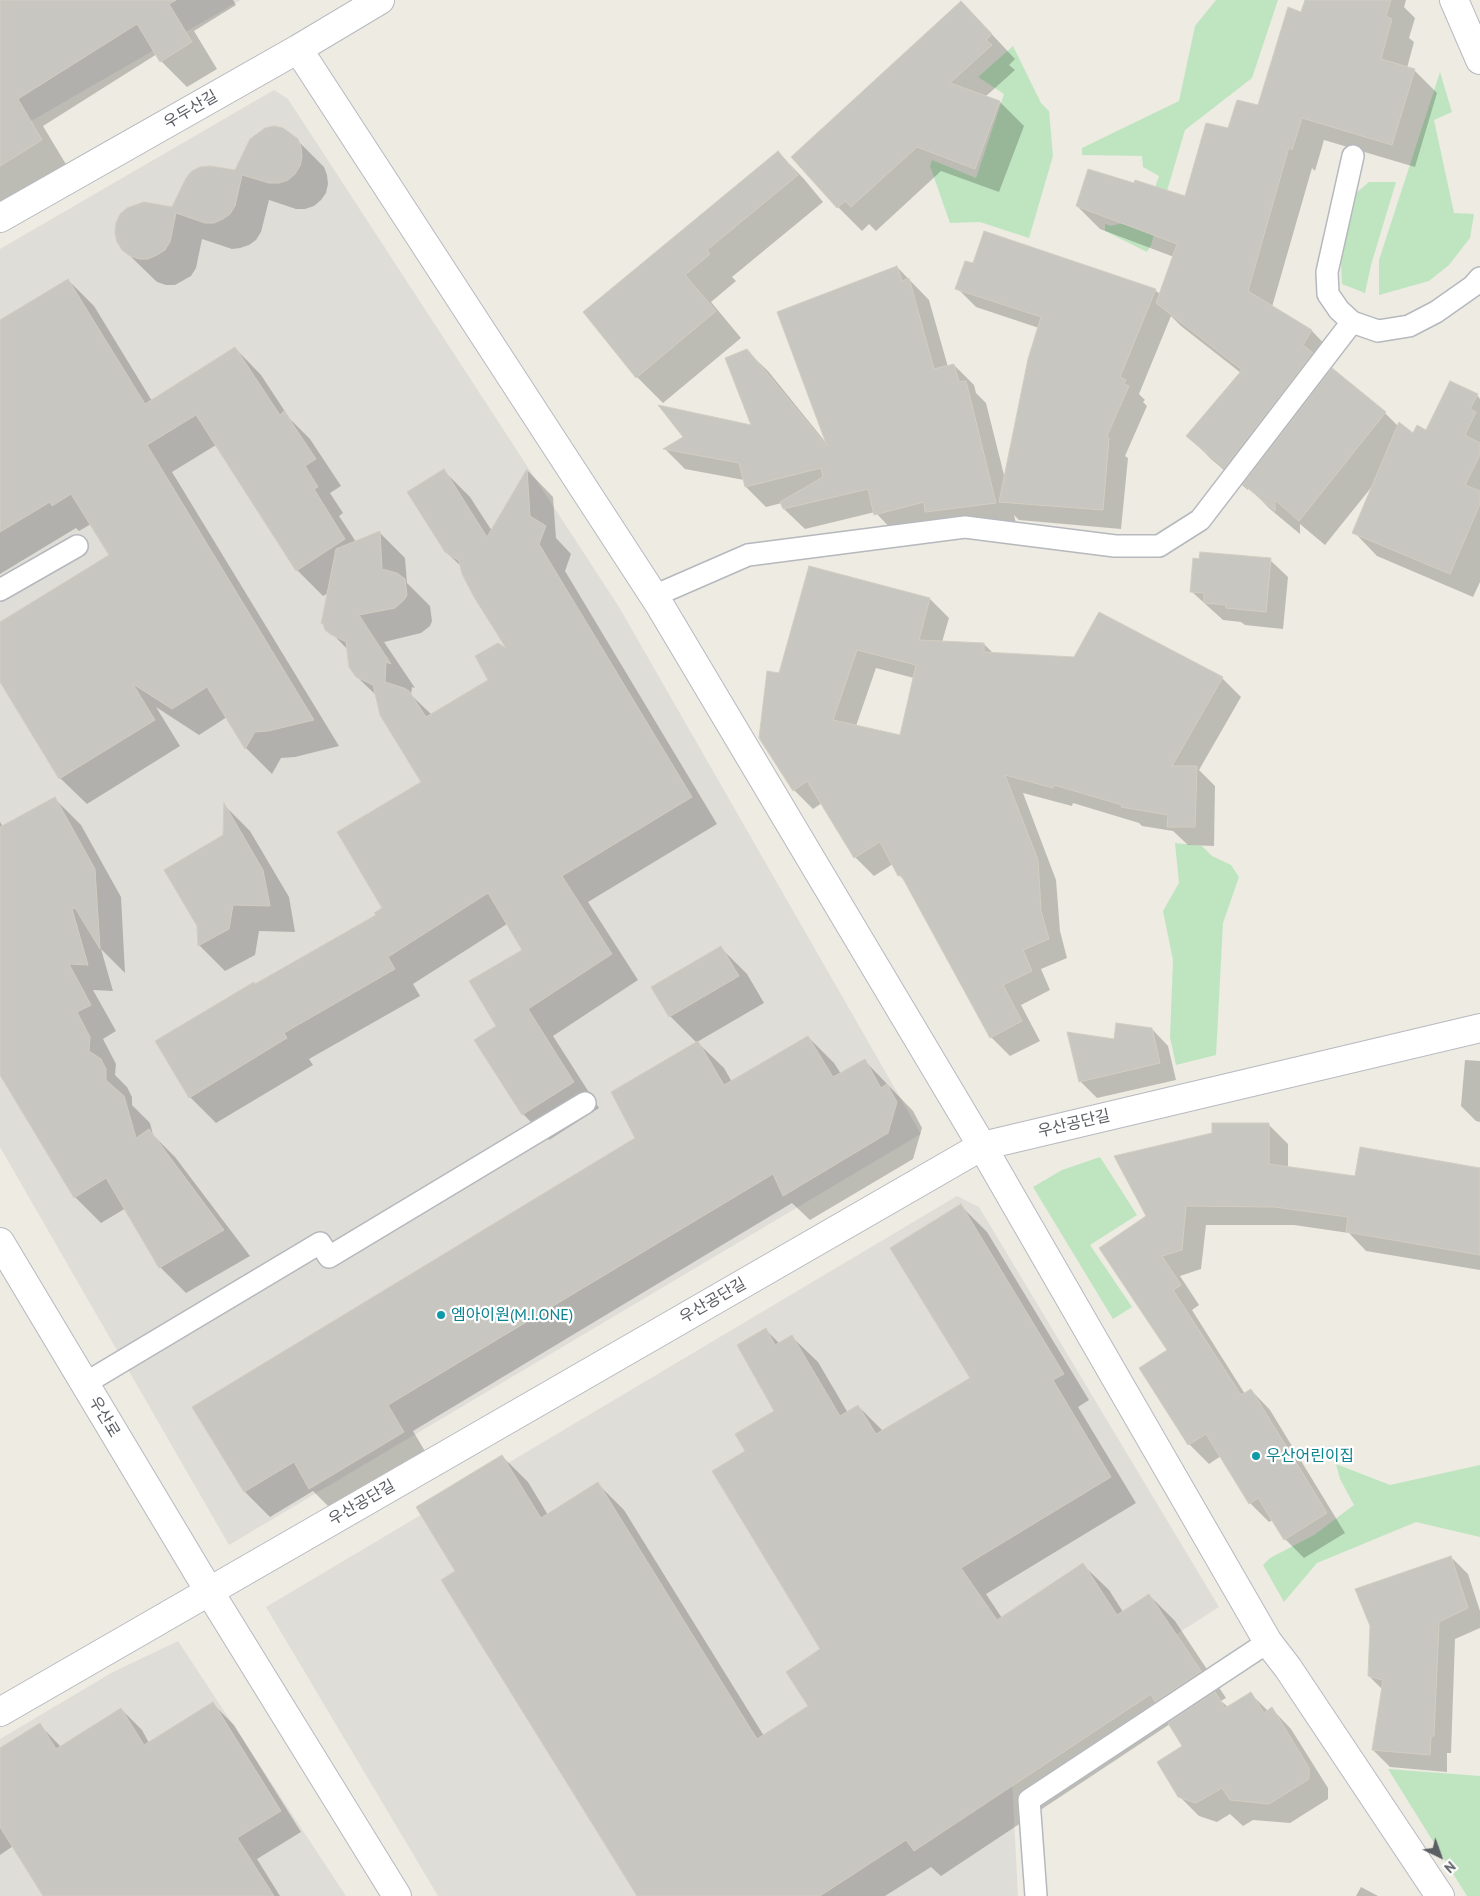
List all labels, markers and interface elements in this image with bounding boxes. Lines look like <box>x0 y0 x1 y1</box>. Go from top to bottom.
street label: 우두산길 <box>161 87 221 133</box>
street label: 우산공단길 <box>1036 1106 1112 1142</box>
street label: 우산공단길 <box>676 1274 750 1328</box>
place label: 엠아이원(M.I.ONE) <box>451 1305 573 1325</box>
marker: 엠아이원(M.I.ONE) <box>435 1309 447 1321</box>
street label: 우산로 <box>84 1393 124 1441</box>
place label: 우산어린이집 <box>1266 1446 1354 1466</box>
marker: 우산어린이집 <box>1250 1450 1262 1462</box>
street label: 우산공단길 <box>325 1476 399 1530</box>
north arrow <box>1415 1831 1465 1881</box>
text: N <box>1441 1857 1459 1877</box>

